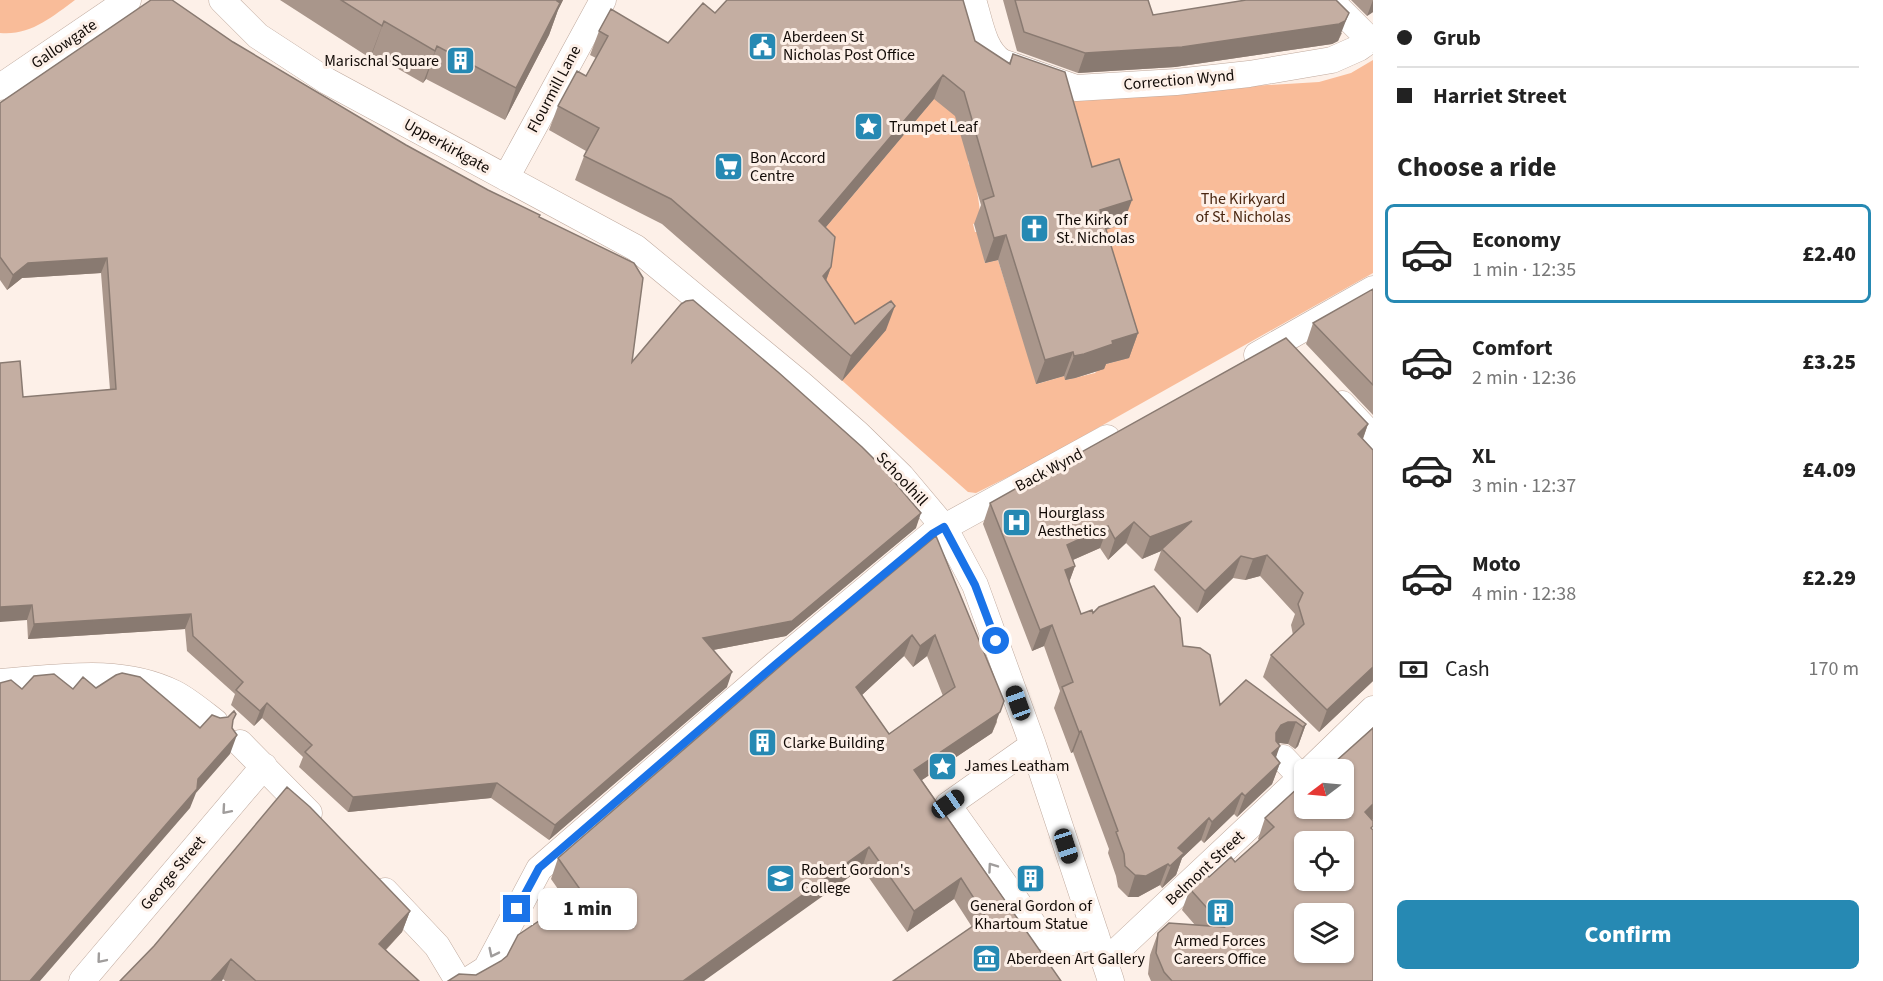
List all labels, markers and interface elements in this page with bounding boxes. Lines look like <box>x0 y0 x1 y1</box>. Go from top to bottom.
street label: Gallowgate <box>27 14 101 74</box>
text: Grub <box>1433 22 1481 54</box>
place label: Aberdeen St Nicholas Post Office <box>783 26 915 66</box>
public building icon: Aberdeen St Nicholas Post Office <box>746 30 778 62</box>
street label: Flourmill Lane <box>522 41 586 137</box>
building icon: Marischal Square <box>444 45 476 77</box>
place label: Marischal Square <box>324 50 439 72</box>
street label: Correction Wynd <box>1123 64 1235 96</box>
text: Harriet Street <box>1433 80 1567 112</box>
place icon: Trumpet Leaf <box>852 111 884 143</box>
street label: Upperkirkgate <box>400 113 494 179</box>
place label: Trumpet Leaf <box>889 116 979 138</box>
place label: Bon Accord Centre <box>750 147 826 187</box>
text: Choose a ride <box>1397 148 1557 187</box>
supermarket icon: Bon Accord Centre <box>713 151 745 183</box>
park label: The Kirkyard of St. Nicholas <box>1195 188 1291 228</box>
place label: The Kirk of St. Nicholas <box>1056 209 1135 249</box>
church icon: The Kirk of St. Nicholas <box>1019 213 1051 245</box>
text: Economy <box>1472 224 1561 256</box>
icon: car <box>1400 227 1454 281</box>
text: £2.40 <box>1802 238 1856 270</box>
text: 1 min · 12:35 <box>1472 256 1576 284</box>
text: Comfort <box>1472 332 1553 364</box>
icon: car <box>1400 335 1454 389</box>
text: £3.25 <box>1802 346 1856 378</box>
text: 2 min · 12:36 <box>1472 364 1576 392</box>
text: XL <box>1472 440 1496 472</box>
street label: Back Wynd <box>1011 443 1087 497</box>
icon: car <box>1400 443 1454 497</box>
street label: Schoolhill <box>871 447 933 511</box>
text: £4.09 <box>1802 454 1856 486</box>
text: 3 min · 12:37 <box>1472 472 1576 500</box>
place label: Hourglass Aesthetics <box>1038 502 1107 542</box>
hospital icon: Hourglass Aesthetics <box>1001 506 1033 538</box>
text: Moto <box>1472 548 1521 580</box>
icon: car <box>1400 551 1454 605</box>
text: £2.29 <box>1802 562 1856 594</box>
text: 4 min · 12:38 <box>1472 580 1576 608</box>
route start <box>982 627 1009 654</box>
icon: cash <box>1397 653 1430 686</box>
text: Cash <box>1445 653 1490 685</box>
text: 170 m <box>1809 655 1859 683</box>
car <box>1003 683 1033 723</box>
building icon: Clarke Building <box>746 727 778 759</box>
place label: Clarke Building <box>783 732 884 754</box>
place icon: James Leatham <box>927 750 959 782</box>
place label: James Leatham <box>964 755 1069 777</box>
north arrow <box>1294 759 1354 819</box>
map controls <box>1294 759 1354 963</box>
car <box>928 786 968 822</box>
one-way arrow <box>222 803 233 814</box>
street label: Belmont Street <box>1161 825 1250 910</box>
car <box>1052 826 1080 866</box>
street label: George Street <box>135 831 211 915</box>
button: locate <box>1294 831 1354 891</box>
place label: Robert Gordon's College <box>801 859 910 899</box>
building icon: General Gordon of Khartoum Statue <box>1015 862 1047 894</box>
school or university icon: Robert Gordon's College <box>764 863 796 895</box>
one-way arrow <box>988 863 999 874</box>
callout: 1 min <box>538 888 637 930</box>
route end <box>503 895 530 922</box>
text: 1 min <box>563 895 612 923</box>
place label: General Gordon of Khartoum Statue <box>970 895 1093 935</box>
building icon: Armed Forces Careers Office <box>1204 897 1236 929</box>
button: Confirm <box>1397 900 1859 969</box>
button: layers <box>1294 903 1354 963</box>
place label: Armed Forces Careers Office <box>1174 930 1266 970</box>
museum icon: Aberdeen Art Gallery <box>970 943 1002 975</box>
one-way arrow <box>489 946 501 957</box>
place label: Aberdeen Art Gallery <box>1007 948 1145 970</box>
one-way arrow <box>97 952 108 963</box>

